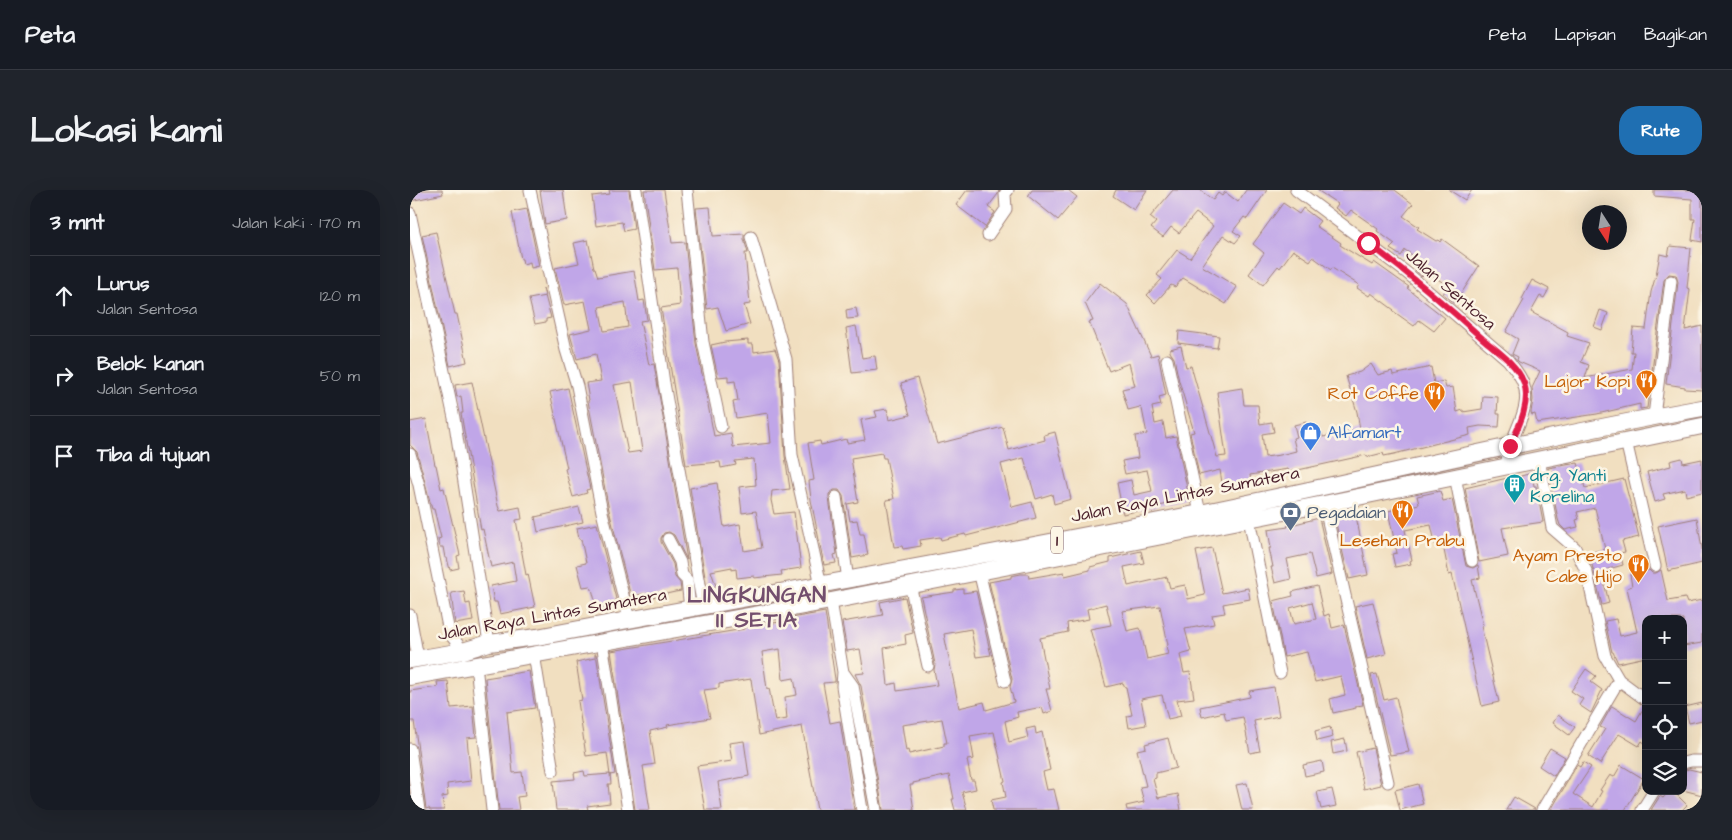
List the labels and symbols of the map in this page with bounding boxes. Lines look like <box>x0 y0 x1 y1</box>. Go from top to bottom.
north arrow <box>1582 205 1627 250</box>
route start <box>1357 232 1380 255</box>
street label: Jalan Sentosa <box>1400 243 1501 336</box>
place label: Lajor Kopi <box>1544 369 1630 394</box>
restaurant icon: Lajor Kopi <box>1634 369 1658 400</box>
place label: Rot Coffe <box>1328 381 1419 406</box>
restaurant icon: Rot Coffe <box>1423 381 1447 412</box>
shop icon: Alfamart <box>1299 420 1323 451</box>
place label: Alfamart <box>1327 420 1402 445</box>
route end <box>1499 435 1522 458</box>
street label: Jalan Raya Lintas Sumatera <box>1069 460 1302 530</box>
place label: drg. Yanti Korelina <box>1530 463 1606 509</box>
building icon: drg. Yanti Korelina <box>1502 473 1526 504</box>
restaurant icon: Lesehan Prabu <box>1390 498 1414 529</box>
bank icon: Pegadaian <box>1279 500 1303 531</box>
place label: Pegadaian <box>1307 500 1386 526</box>
road number: 1 <box>1051 526 1063 554</box>
place label: Lesehan Prabu <box>1339 528 1465 553</box>
place label: Ayam Presto Cabe Hijo <box>1513 543 1622 589</box>
restaurant icon: Ayam Presto Cabe Hijo <box>1626 553 1650 584</box>
district label: LINGKUNGAN II SETIA <box>687 580 827 636</box>
street label: Jalan Raya Lintas Sumatera <box>436 582 669 648</box>

